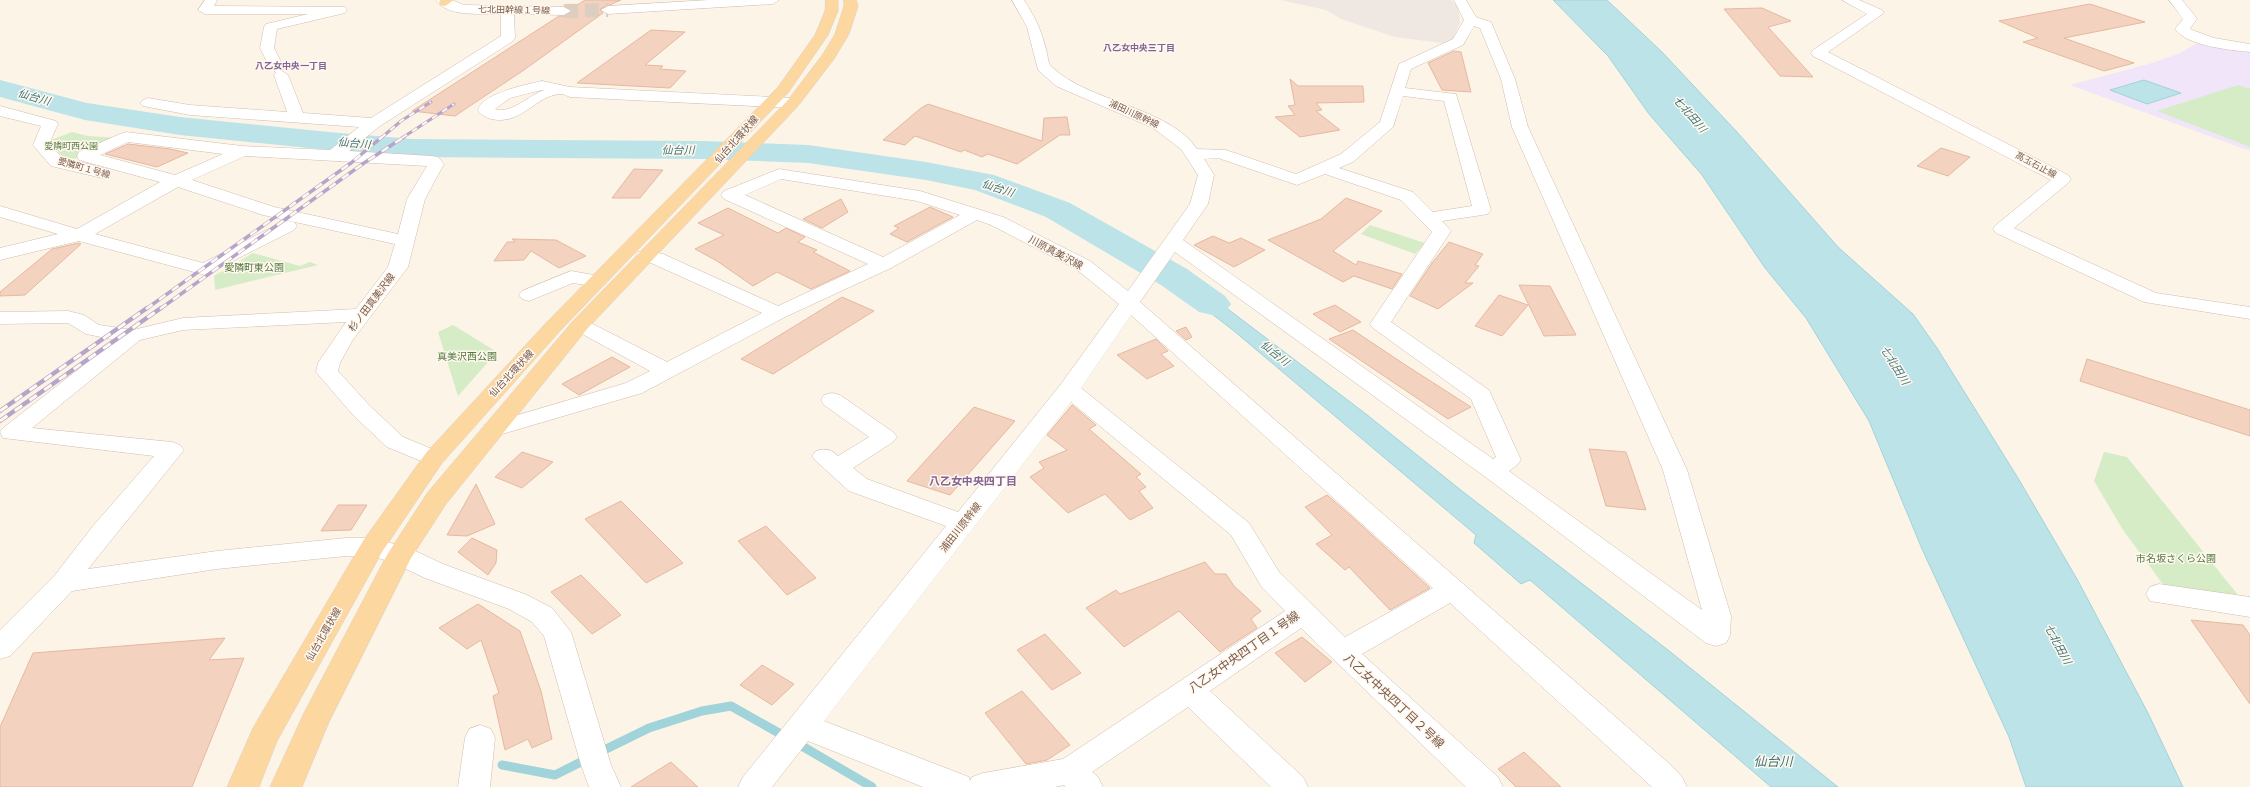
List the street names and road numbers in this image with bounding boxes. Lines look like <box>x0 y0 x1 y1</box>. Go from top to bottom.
street label: 七北田幹線１号線 <box>478 3 551 17</box>
street label: 浦田川原幹線 <box>1107 97 1162 131</box>
street label: 仙台北環状線 <box>711 113 761 166</box>
street label: 高玉石止線 <box>2013 149 2060 181</box>
street label: 愛隣町１号線 <box>56 155 113 181</box>
street label: 川原真美沢線 <box>1026 233 1085 272</box>
street label: 杉ノ田真美沢線 <box>345 270 398 334</box>
street label: 仙台北環状線 <box>486 347 537 400</box>
street label: 浦田川原幹線 <box>937 500 984 555</box>
street label: 仙台北環状線 <box>303 605 344 663</box>
street label: 八乙女中央四丁目１号線 <box>1185 608 1303 696</box>
street label: 八乙女中央四丁目２号線 <box>1340 650 1448 752</box>

